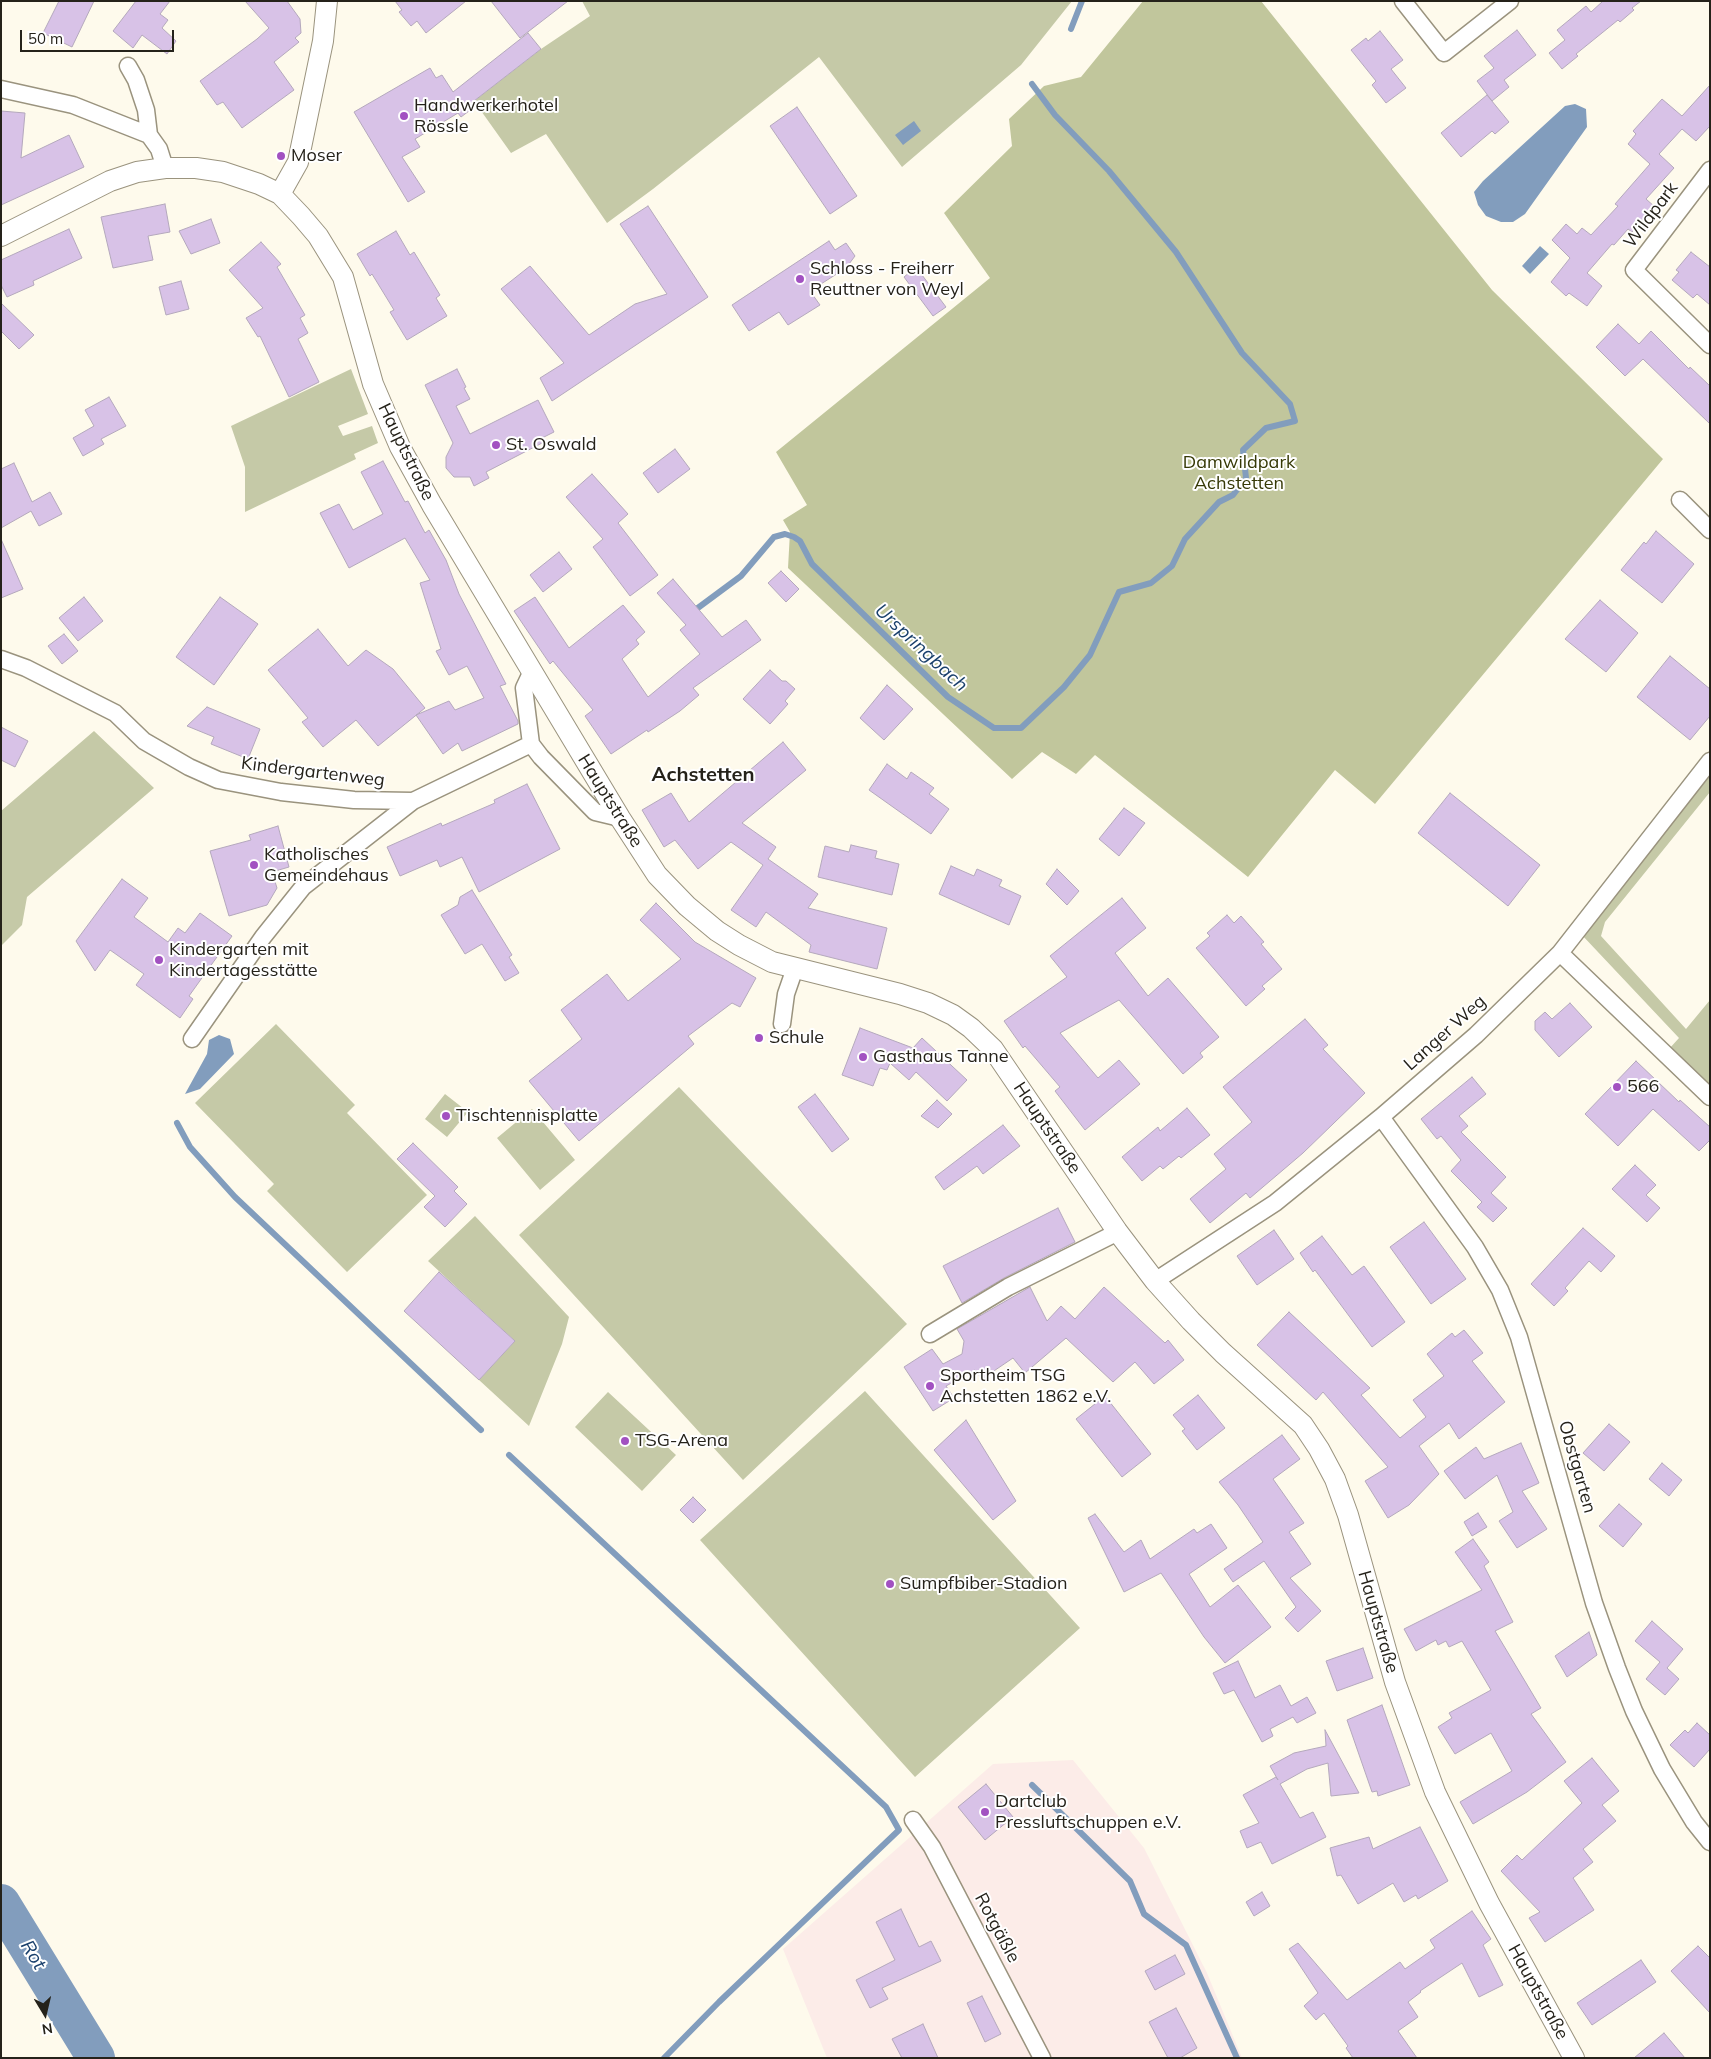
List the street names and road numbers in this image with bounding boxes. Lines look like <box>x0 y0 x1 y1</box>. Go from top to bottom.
street label: Wildpark <box>1619 178 1683 252</box>
street label: Hauptstraße <box>373 400 439 504</box>
street label: Hauptstraße <box>573 751 647 851</box>
street label: Kindergartenweg <box>240 752 386 792</box>
street label: Langer Weg <box>1400 991 1490 1075</box>
street label: Hauptstraße <box>1009 1078 1085 1178</box>
street label: Obstgarten <box>1554 1418 1600 1516</box>
street label: Hauptstraße <box>1353 1568 1403 1676</box>
street label: Rotgäßle <box>970 1889 1024 1967</box>
street label: Hauptstraße <box>1503 1941 1573 2043</box>

